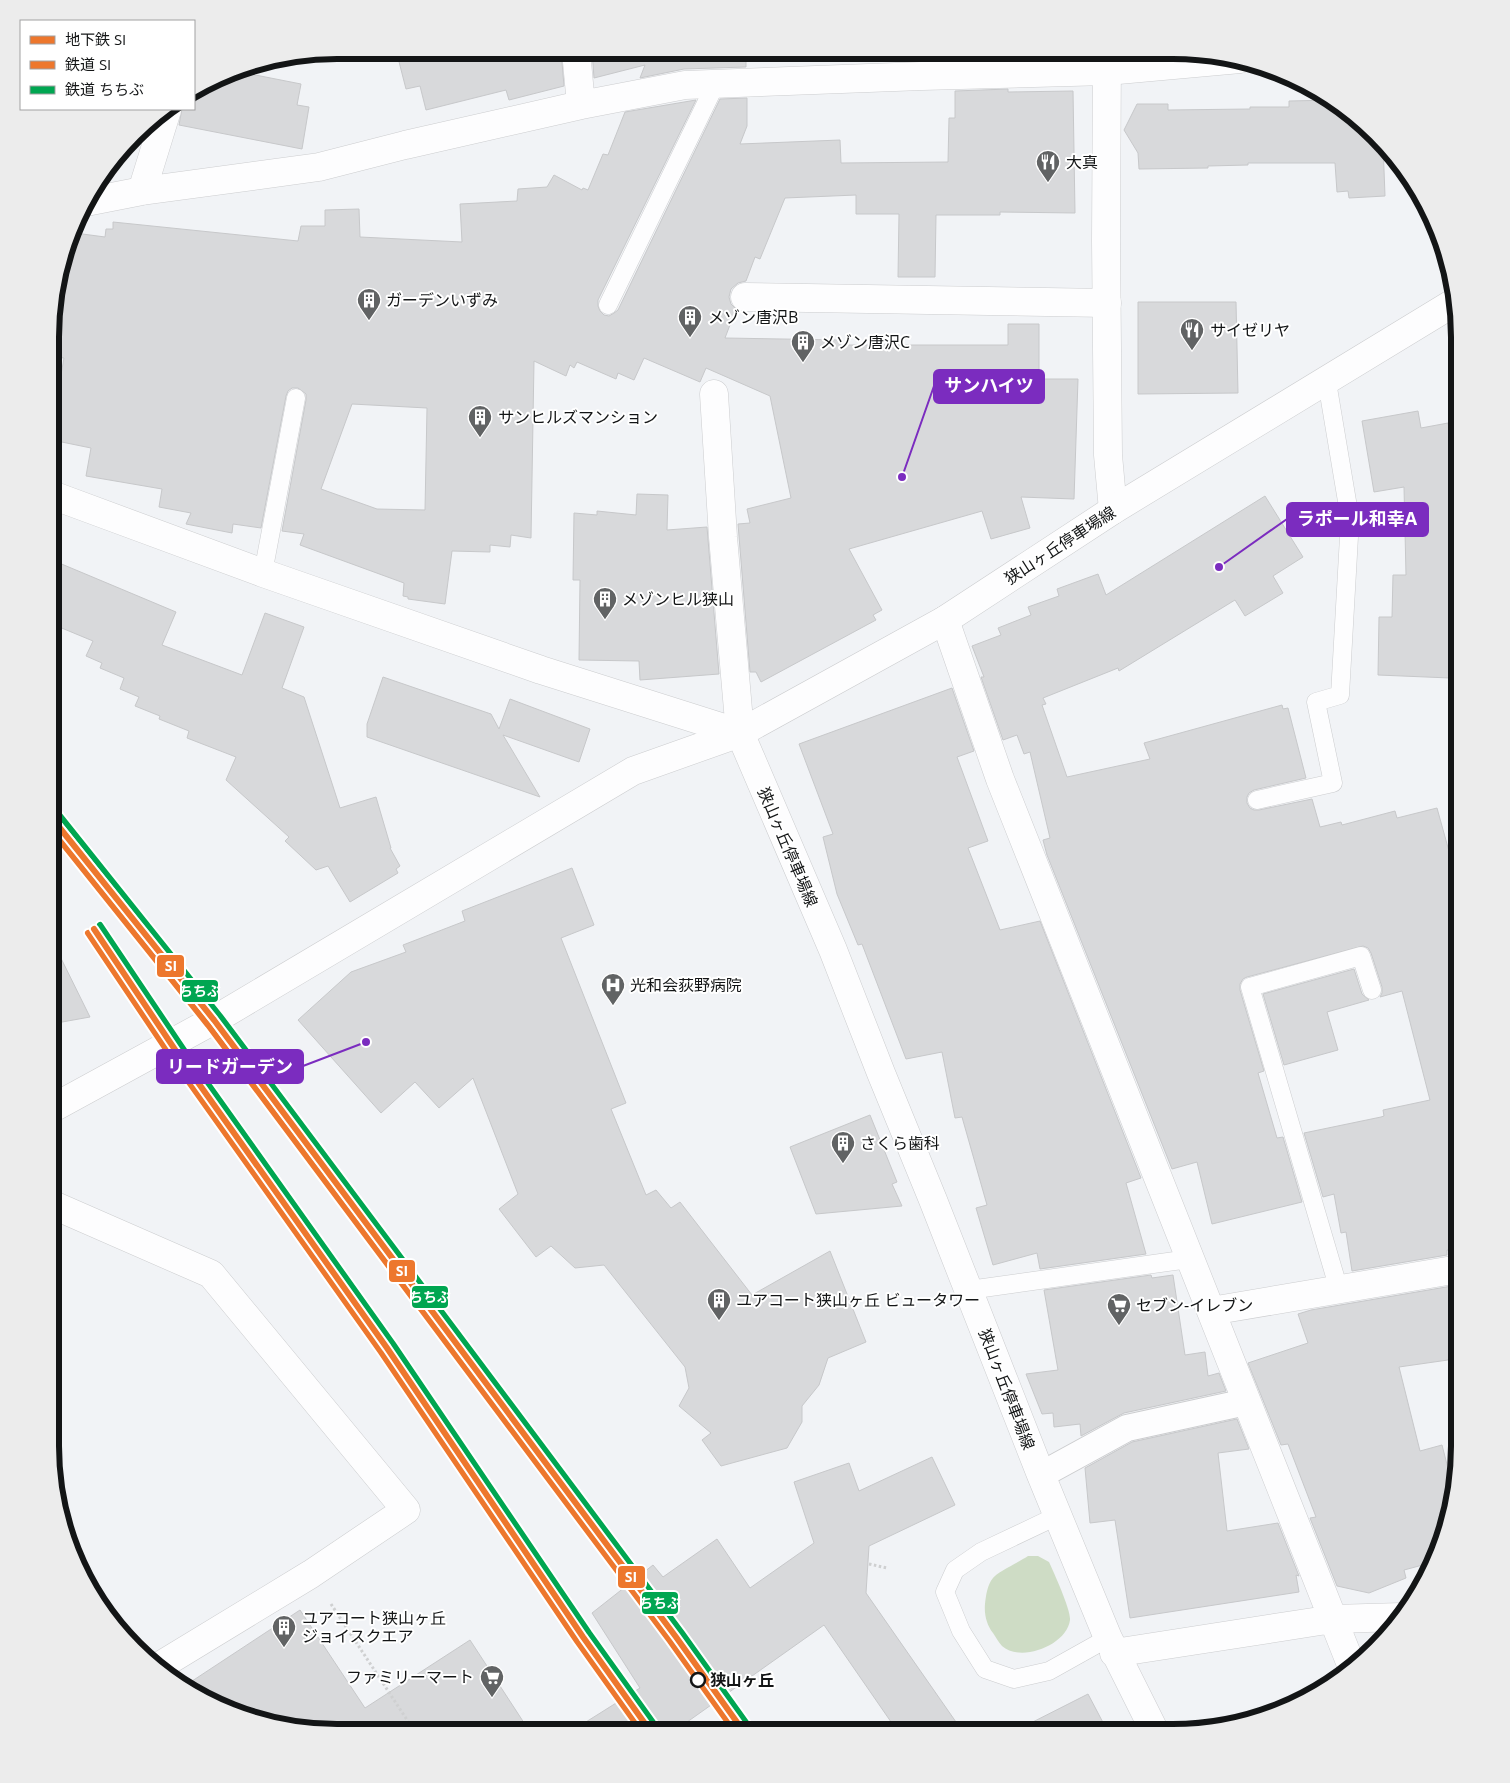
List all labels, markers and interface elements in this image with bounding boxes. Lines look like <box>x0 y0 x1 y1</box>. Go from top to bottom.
legend <box>20 20 195 110</box>
text: 地下鉄 SI <box>65 29 126 49</box>
text: 鉄道 SI <box>65 54 111 74</box>
text: 鉄道 ちちぶ <box>65 79 144 99</box>
restaurant icon: 大真 <box>1035 149 1061 183</box>
place label: 大真 <box>1066 151 1098 173</box>
building icon: ガーデンいずみ <box>356 287 382 321</box>
place label: ガーデンいずみ <box>386 289 498 311</box>
building icon: メゾン唐沢B <box>677 304 703 338</box>
place label: メゾン唐沢B <box>708 306 798 328</box>
restaurant icon: サイゼリヤ <box>1179 317 1205 351</box>
place label: サイゼリヤ <box>1210 319 1290 341</box>
building icon: メゾン唐沢C <box>790 329 816 363</box>
place label: メゾン唐沢C <box>820 331 910 353</box>
callout: サンハイツ <box>934 370 1044 403</box>
text: サンハイツ <box>944 373 1034 397</box>
building icon: サンヒルズマンション <box>467 404 493 438</box>
place label: サンヒルズマンション <box>498 406 658 428</box>
street label: 狭山ヶ丘停車場線 <box>1000 501 1120 589</box>
callout: ラポール和幸A <box>1287 503 1428 536</box>
text: ラポール和幸A <box>1297 506 1418 530</box>
building icon: メゾンヒル狭山 <box>592 586 618 620</box>
place label: メゾンヒル狭山 <box>622 588 734 610</box>
street label: 狭山ヶ丘停車場線 <box>753 784 823 910</box>
line badge: SI <box>156 954 185 978</box>
text: SI <box>165 956 177 975</box>
hospital icon: 光和会荻野病院 <box>600 972 626 1006</box>
place label: 光和会荻野病院 <box>630 974 742 996</box>
line badge: ちちぶ <box>181 979 219 1003</box>
text: ちちぶ <box>179 981 221 1000</box>
callout: リードガーデン <box>157 1050 303 1083</box>
text: リードガーデン <box>167 1054 293 1078</box>
building icon: さくら歯科 <box>830 1130 856 1164</box>
place label: さくら歯科 <box>860 1132 940 1154</box>
line badge: SI <box>388 1259 416 1283</box>
text: SI <box>396 1261 408 1280</box>
line badge: ちちぶ <box>411 1285 449 1309</box>
text: ちちぶ <box>409 1287 451 1306</box>
building icon: ユアコート狭山ヶ丘 ビュータワー <box>706 1287 732 1321</box>
place label: ユアコート狭山ヶ丘 ビュータワー <box>736 1289 980 1311</box>
supermarket icon: セブン-イレブン <box>1106 1292 1132 1326</box>
place label: セブン-イレブン <box>1136 1294 1253 1316</box>
street label: 狭山ヶ丘停車場線 <box>974 1325 1040 1453</box>
line badge: SI <box>617 1565 646 1589</box>
text: SI <box>625 1567 637 1586</box>
line badge: ちちぶ <box>641 1591 679 1615</box>
text: ちちぶ <box>639 1593 681 1612</box>
place label: ユアコート狭山ヶ丘 ジョイスクエア <box>302 1607 446 1647</box>
building icon: ユアコート狭山ヶ丘 ジョイスクエア <box>271 1614 297 1648</box>
supermarket icon: ファミリーマート <box>479 1664 505 1698</box>
place label: ファミリーマート <box>346 1666 474 1688</box>
place label: 狭山ヶ丘 <box>710 1669 774 1691</box>
marker: 狭山ヶ丘 <box>690 1672 706 1688</box>

